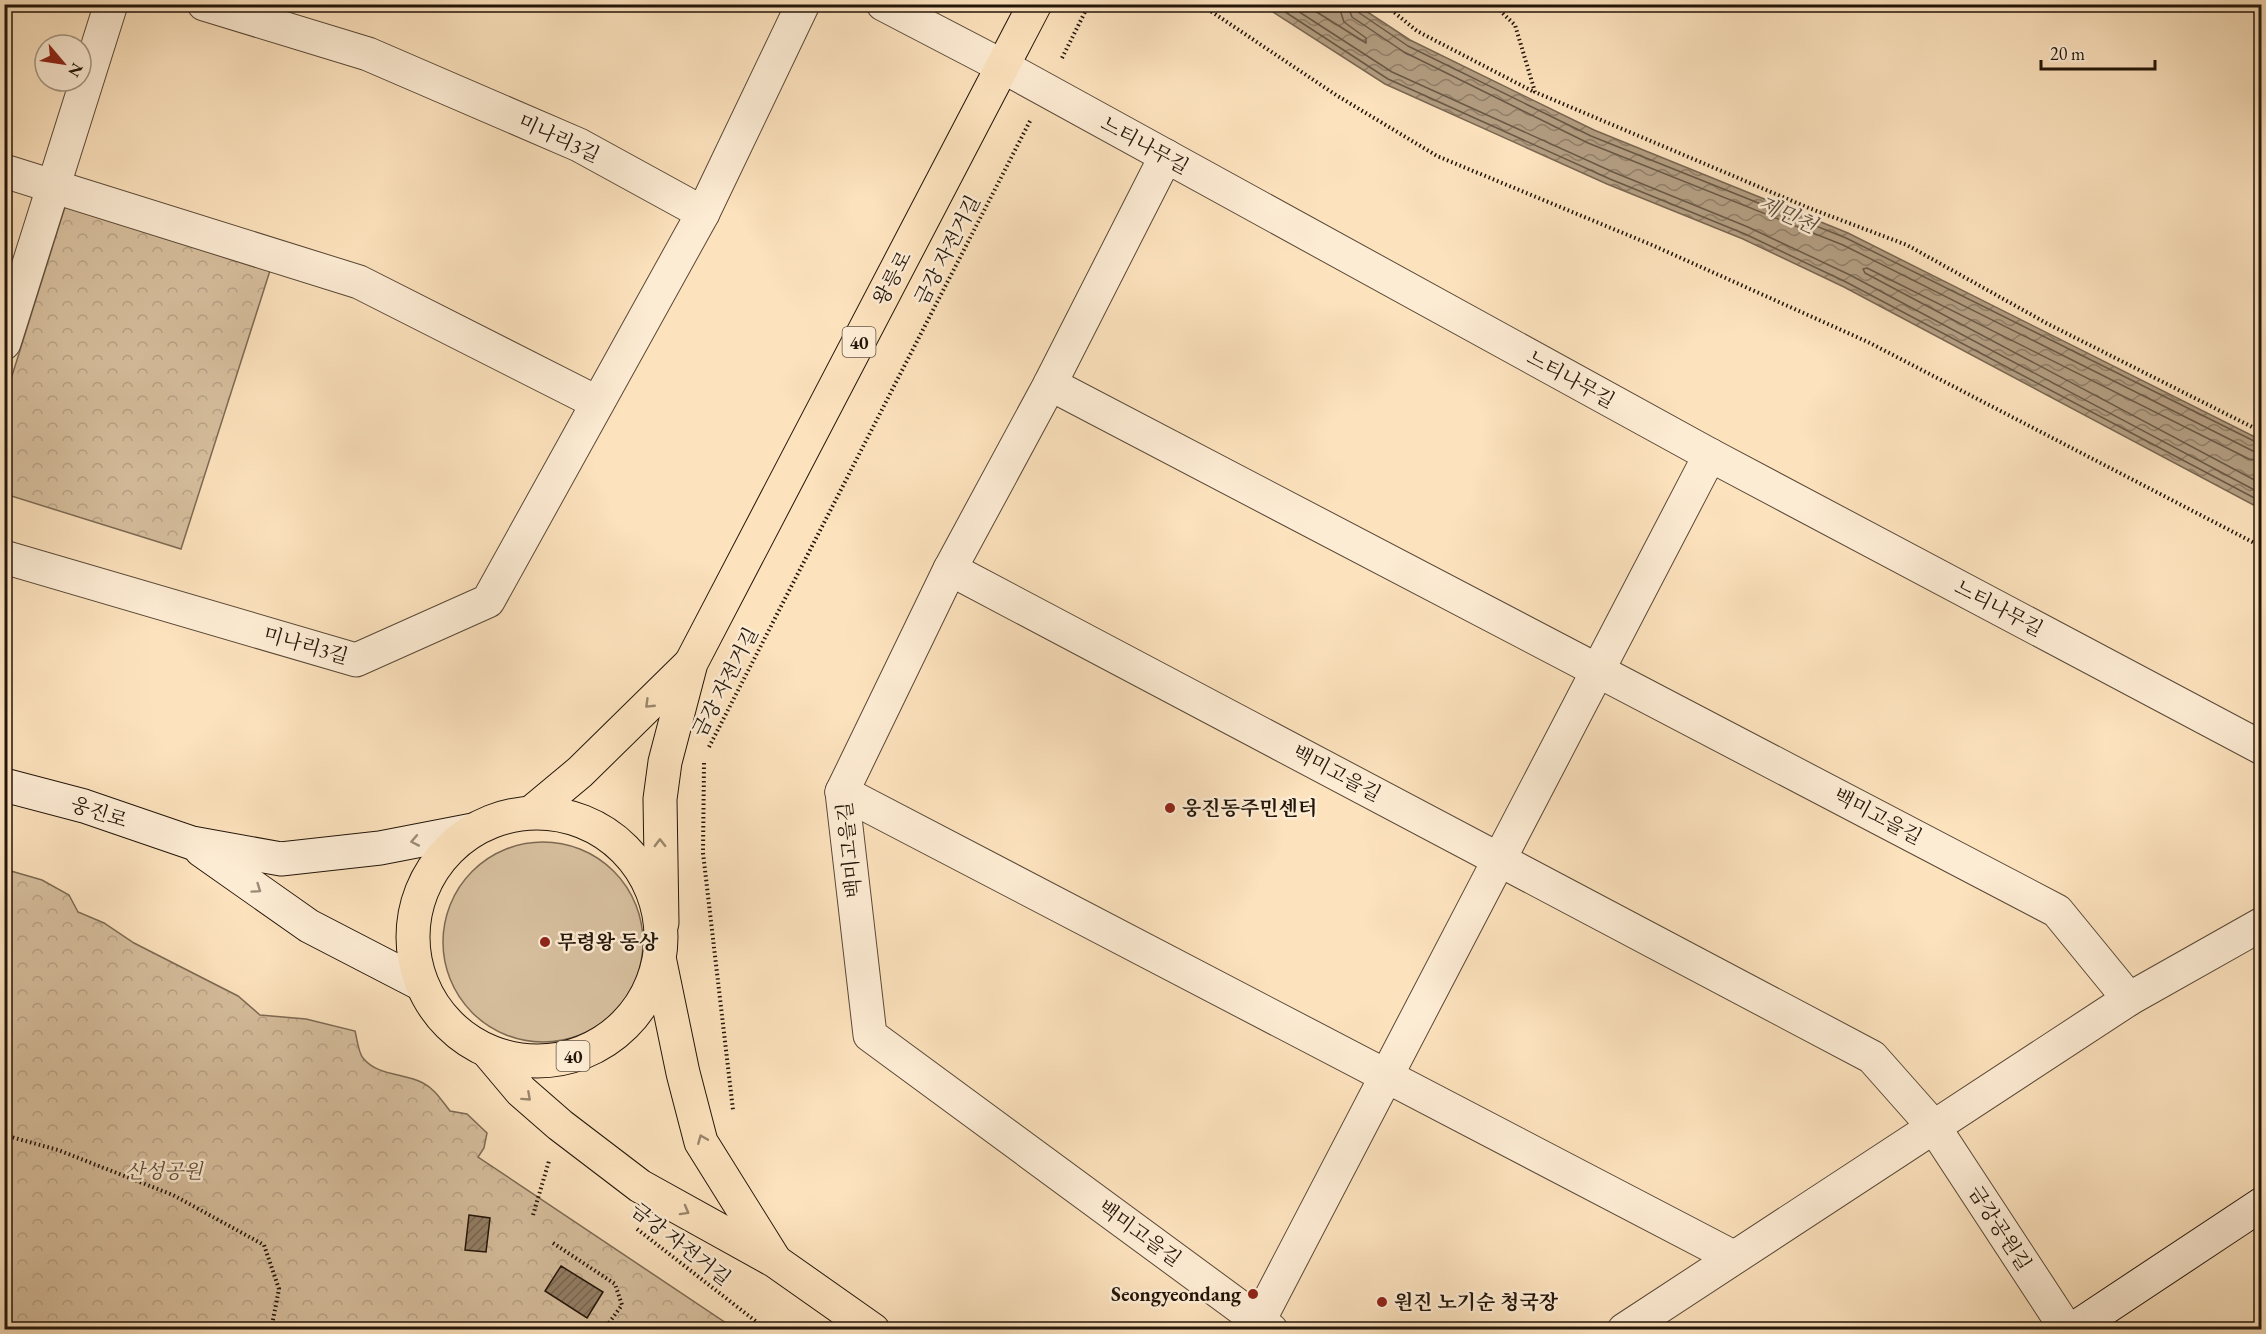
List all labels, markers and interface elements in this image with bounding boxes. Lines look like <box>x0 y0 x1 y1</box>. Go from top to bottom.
north arrow <box>33 33 93 93</box>
scale bar <box>2041 33 2155 71</box>
text: 20 m <box>2050 42 2085 65</box>
text: N <box>63 59 88 81</box>
street label: 미나리3길 <box>514 108 604 168</box>
street label: 느티나무길 <box>1096 110 1194 180</box>
water label: 제민천 <box>1755 189 1823 240</box>
street label: 금강 자전거길 <box>908 191 986 309</box>
street label: 왕릉로 <box>867 246 917 310</box>
road number: 40 <box>842 327 876 357</box>
street label: 느티나무길 <box>1522 344 1620 414</box>
street label: 느티나무길 <box>1950 574 2048 642</box>
street label: 미나리3길 <box>261 621 351 669</box>
street label: 금강 자전거길 <box>686 623 764 741</box>
one-way arrow <box>646 697 656 708</box>
street label: 백미고을길 <box>1288 739 1386 807</box>
street label: 백미고을길 <box>1829 782 1927 850</box>
street label: 웅진로 <box>67 791 131 833</box>
place label: 웅진동주민센터 <box>1182 795 1317 821</box>
street label: 백미고을길 <box>831 801 867 899</box>
marker: 웅진동주민센터 <box>1163 801 1177 815</box>
one-way arrow <box>411 834 421 847</box>
one-way arrow <box>654 839 666 848</box>
one-way arrow <box>251 882 262 893</box>
place label: 무령왕 동상 <box>557 929 659 955</box>
marker: 무령왕 동상 <box>538 935 552 949</box>
road number: 40 <box>556 1041 590 1071</box>
one-way arrow <box>521 1090 531 1101</box>
one-way arrow <box>696 1135 709 1145</box>
park label: 산성공원 <box>125 1158 204 1184</box>
street label: 금강공원길 <box>1963 1180 2037 1276</box>
street label: 백미고을길 <box>1093 1194 1187 1272</box>
street label: 금강 자전거길 <box>626 1197 736 1291</box>
one-way arrow <box>679 1204 689 1215</box>
place label: Seongyeondang <box>1111 1281 1242 1307</box>
marker: Seongyeondang <box>1246 1287 1260 1301</box>
place label: 원진 노기순 청국장 <box>1394 1289 1559 1315</box>
marker: 원진 노기순 청국장 <box>1375 1295 1389 1309</box>

